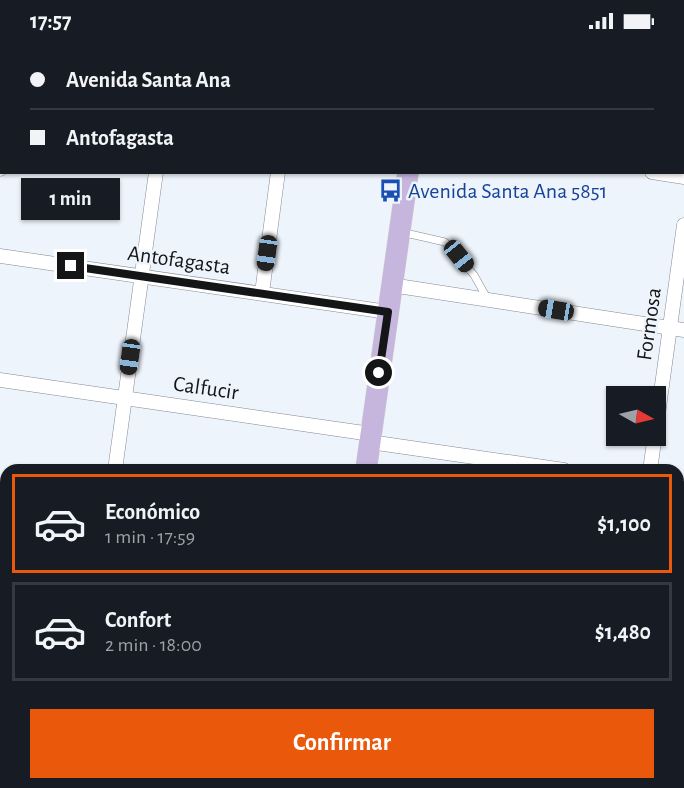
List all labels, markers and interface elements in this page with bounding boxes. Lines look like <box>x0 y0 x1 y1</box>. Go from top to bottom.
text: 17:57 <box>30 10 71 32</box>
text: Avenida Santa Ana <box>66 69 231 91</box>
text: Antofagasta <box>66 127 174 149</box>
bus stop icon: Avenida Santa Ana 5851 <box>377 178 403 204</box>
callout: 1 min <box>22 179 121 221</box>
place label: Avenida Santa Ana 5851 <box>408 180 607 202</box>
text: 1 min <box>49 189 92 209</box>
car <box>256 234 278 272</box>
car <box>441 236 477 276</box>
street label: Antofagasta <box>126 242 232 278</box>
route end <box>57 252 84 279</box>
street label: Formosa <box>633 286 665 362</box>
car <box>537 298 575 322</box>
car <box>119 338 141 376</box>
route start <box>365 359 392 386</box>
street label: Calfucir <box>172 373 240 403</box>
north arrow <box>606 386 666 446</box>
map controls <box>606 386 666 446</box>
icon: car <box>33 497 87 551</box>
text: Económico <box>105 501 200 523</box>
text: $1,100 <box>597 513 651 535</box>
text: 1 min · 17:59 <box>105 527 195 547</box>
icon: car <box>33 605 87 659</box>
text: Confort <box>105 609 171 631</box>
text: $1,480 <box>595 621 651 643</box>
text: 2 min · 18:00 <box>105 635 202 655</box>
button: Confirmar <box>30 709 654 778</box>

